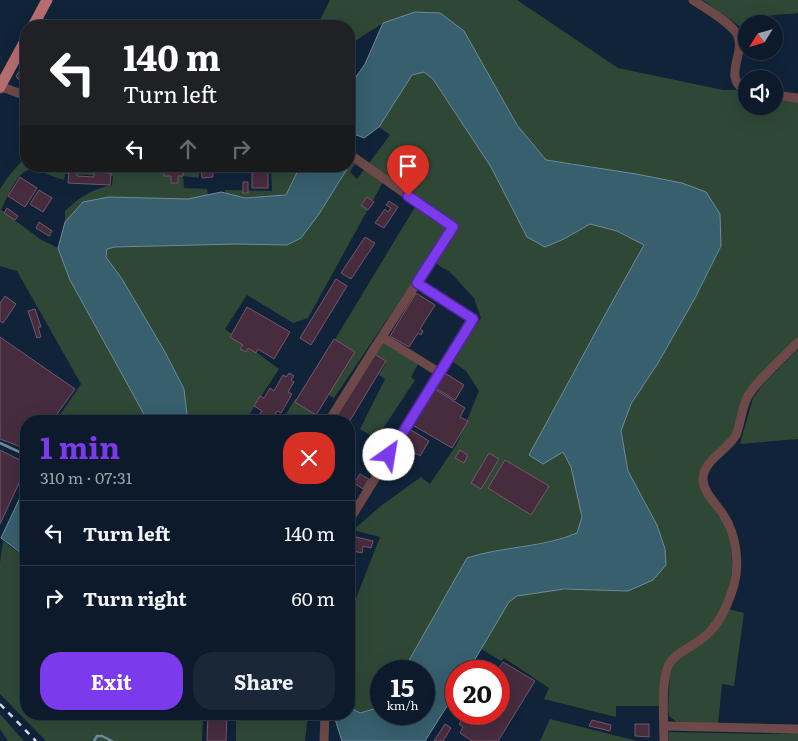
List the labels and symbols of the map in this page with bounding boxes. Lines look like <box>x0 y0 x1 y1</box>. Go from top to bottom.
north arrow <box>738 15 782 60</box>
pin <box>387 145 429 196</box>
position arrow <box>362 428 414 480</box>
speed limit sign: 20 <box>445 660 510 725</box>

